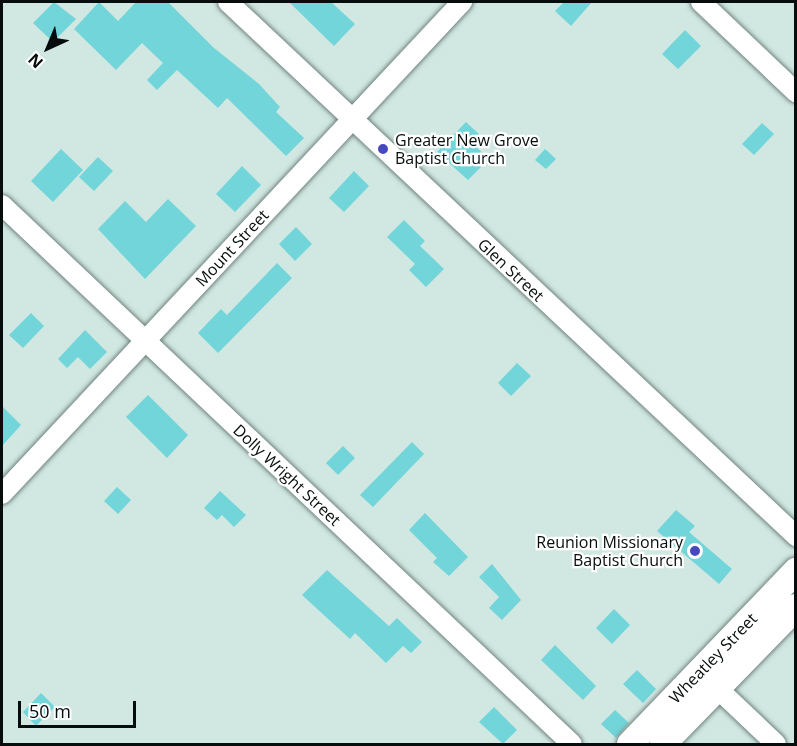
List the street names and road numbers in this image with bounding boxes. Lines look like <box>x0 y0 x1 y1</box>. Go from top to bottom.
street label: Mount Street <box>191 206 273 290</box>
street label: Glen Street <box>474 235 548 305</box>
street label: Dolly Wright Street <box>229 420 345 530</box>
street label: Wheatley Street <box>665 609 761 707</box>

